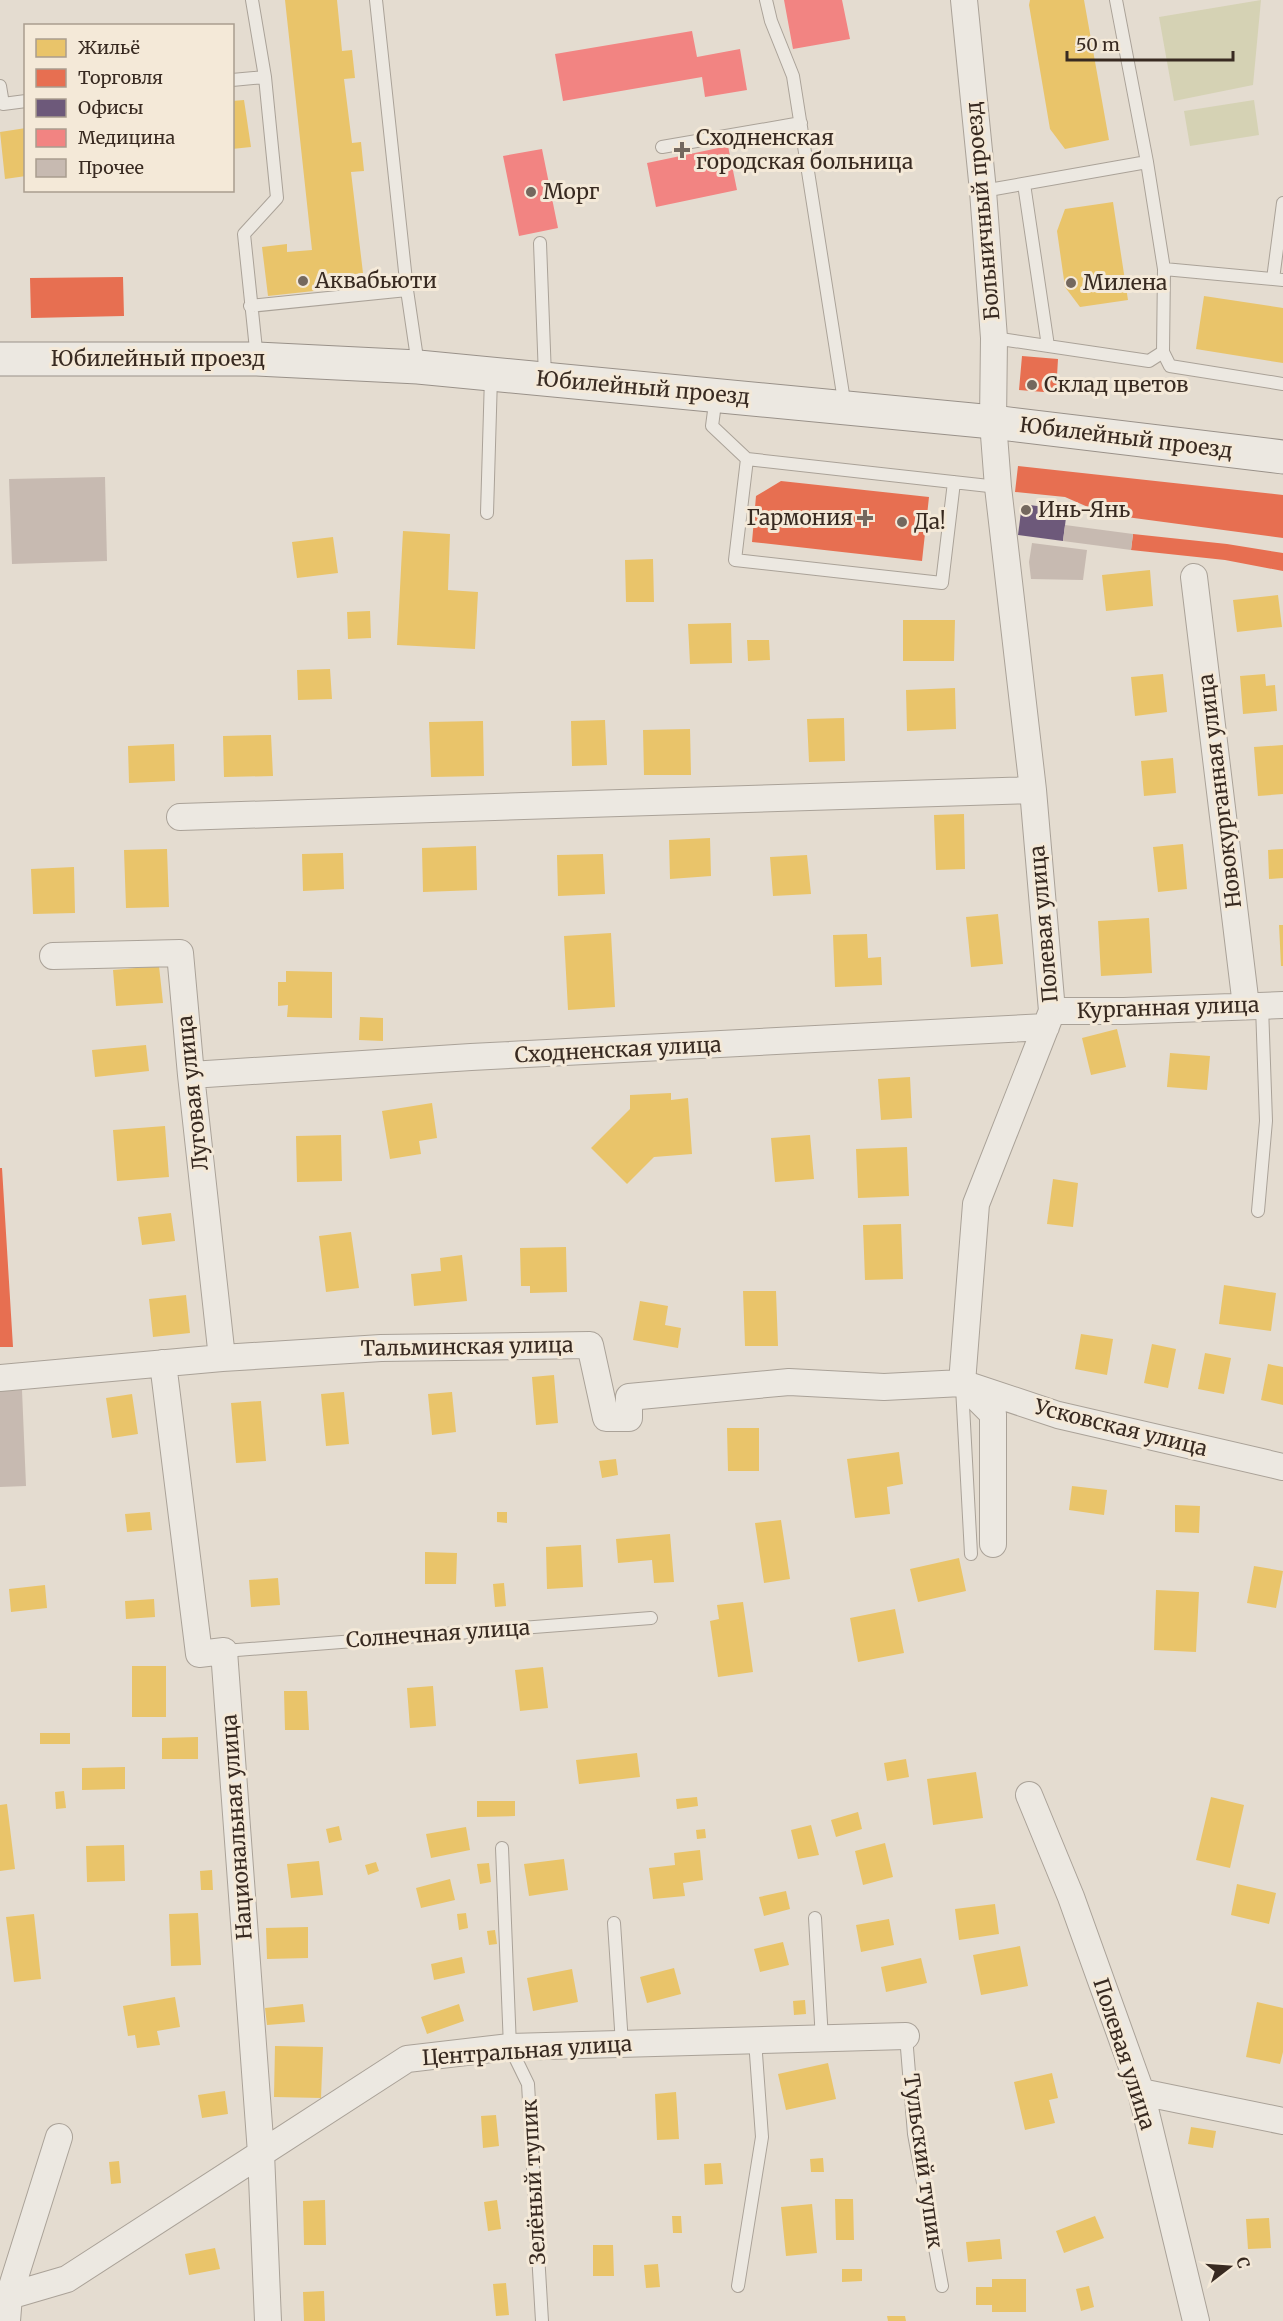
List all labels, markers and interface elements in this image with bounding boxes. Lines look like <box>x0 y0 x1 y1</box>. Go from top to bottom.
legend <box>24 24 234 192</box>
scale bar <box>1067 24 1234 62</box>
text: 50 m <box>1076 33 1120 56</box>
text: Жильё <box>78 36 140 59</box>
text: Торговля <box>78 66 163 89</box>
text: Офисы <box>78 96 143 119</box>
street label: Больничный проезд <box>959 100 1006 322</box>
place label: Сходненская городская больница <box>696 124 913 175</box>
text: Медицина <box>78 126 175 149</box>
marker: Сходненская городская больница <box>673 141 691 159</box>
text: Прочее <box>78 156 144 179</box>
place label: Морг <box>543 178 600 205</box>
marker: Морг <box>524 185 538 199</box>
place label: Аквабьюти <box>314 267 437 294</box>
place label: Милена <box>1083 269 1167 296</box>
marker: Аквабьюти <box>296 274 310 288</box>
marker: Милена <box>1064 276 1078 290</box>
street label: Юбилейный проезд <box>51 345 265 372</box>
street label: Юбилейный проезд <box>535 365 751 410</box>
place label: Склад цветов <box>1044 371 1188 398</box>
marker: Склад цветов <box>1025 378 1039 392</box>
street label: Юбилейный проезд <box>1018 411 1234 464</box>
place label: Инь-Янь <box>1038 496 1131 523</box>
marker: Инь-Янь <box>1019 503 1033 517</box>
place label: Гармония <box>746 504 853 531</box>
place label: Да! <box>914 508 946 535</box>
marker: Гармония <box>858 511 872 525</box>
marker: Да! <box>895 515 909 529</box>
street label: Новокурганная улица <box>1192 672 1247 910</box>
street label: Полевая улица <box>1023 844 1064 1004</box>
street label: Курганная улица <box>1076 991 1260 1024</box>
street label: Луговая улица <box>171 1014 214 1172</box>
street label: Сходненская улица <box>514 1031 722 1068</box>
street label: Тальминская улица <box>360 1331 574 1362</box>
street label: Усковская улица <box>1031 1393 1210 1462</box>
street label: Солнечная улица <box>345 1614 531 1653</box>
street label: Национальная улица <box>215 1713 258 1941</box>
street label: Полевая улица <box>1087 1975 1162 2133</box>
street label: Центральная улица <box>421 2030 633 2071</box>
street label: Тульский тупик <box>898 2072 949 2250</box>
street label: Зелёный тупик <box>516 2098 551 2266</box>
north arrow <box>1199 2237 1259 2297</box>
text: С <box>1232 2255 1254 2271</box>

